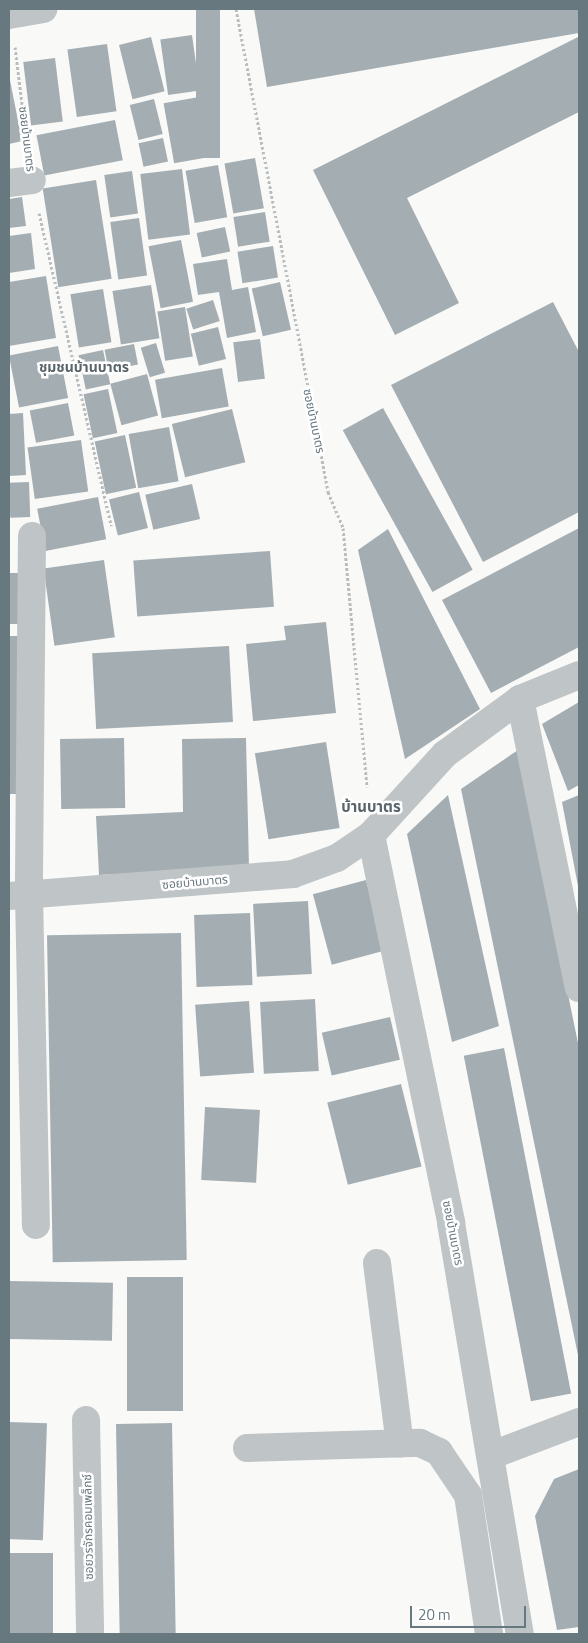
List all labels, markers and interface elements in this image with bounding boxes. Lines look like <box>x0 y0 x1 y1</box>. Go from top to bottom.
street label: ซอยบ้านบาตร <box>16 105 38 173</box>
district label: ชุมชนบ้านบาตร <box>39 359 129 375</box>
street label: ซอยบ้านบาตร <box>300 387 328 455</box>
district label: บ้านบาตร <box>341 798 401 816</box>
street label: ซอยบ้านบาตร <box>162 872 228 892</box>
street label: ซอยบ้านบาตร <box>440 1199 466 1267</box>
street label: ซอยวรจักรคอมเพล็กซ์ <box>80 1474 96 1580</box>
scale bar <box>413 1596 529 1628</box>
text: 20 m <box>418 1603 451 1626</box>

